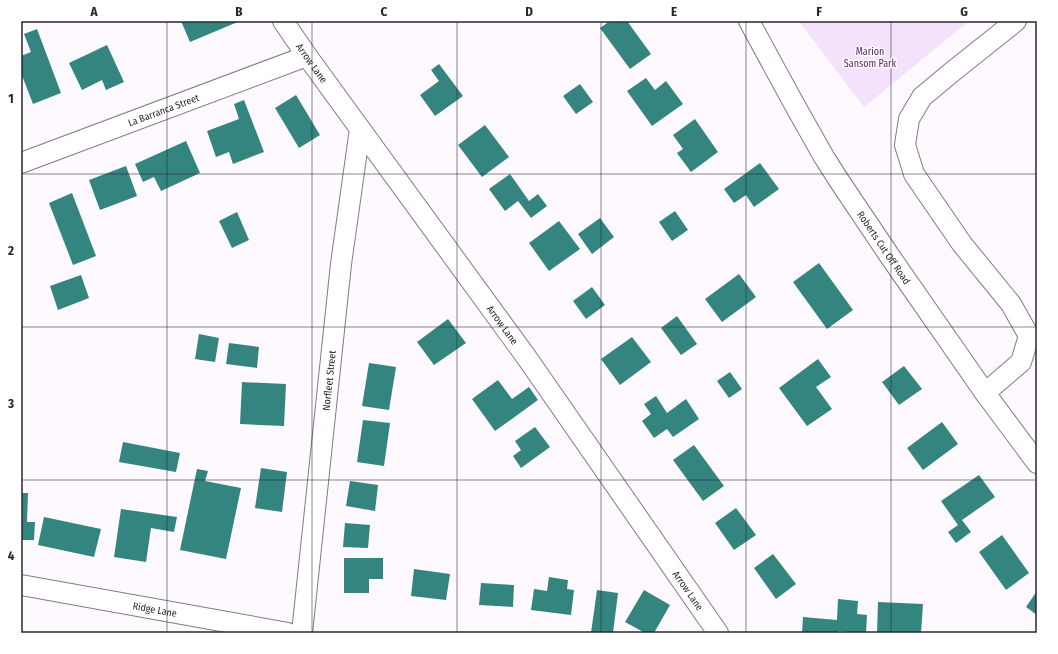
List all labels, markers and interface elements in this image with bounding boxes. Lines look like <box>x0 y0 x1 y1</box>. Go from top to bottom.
text: A <box>89 4 98 19</box>
text: B <box>235 4 243 19</box>
text: C <box>381 4 388 19</box>
text: D <box>525 4 533 19</box>
text: E <box>671 4 677 19</box>
text: F <box>816 4 822 19</box>
text: G <box>960 4 968 19</box>
street label: Arrow Lane <box>293 41 330 86</box>
park label: Marion Sansom Park <box>844 46 897 70</box>
text: 1 <box>8 91 14 106</box>
street label: La Barranca Street <box>126 92 202 129</box>
street label: Roberts Cut Off Road <box>854 209 912 287</box>
text: 2 <box>7 243 14 258</box>
street label: Arrow Lane <box>484 303 520 347</box>
street label: Norfleet Street <box>321 349 339 411</box>
text: 3 <box>7 396 14 411</box>
text: 4 <box>8 548 15 563</box>
street label: Arrow Lane <box>670 569 706 613</box>
street label: Ridge Lane <box>132 600 178 620</box>

